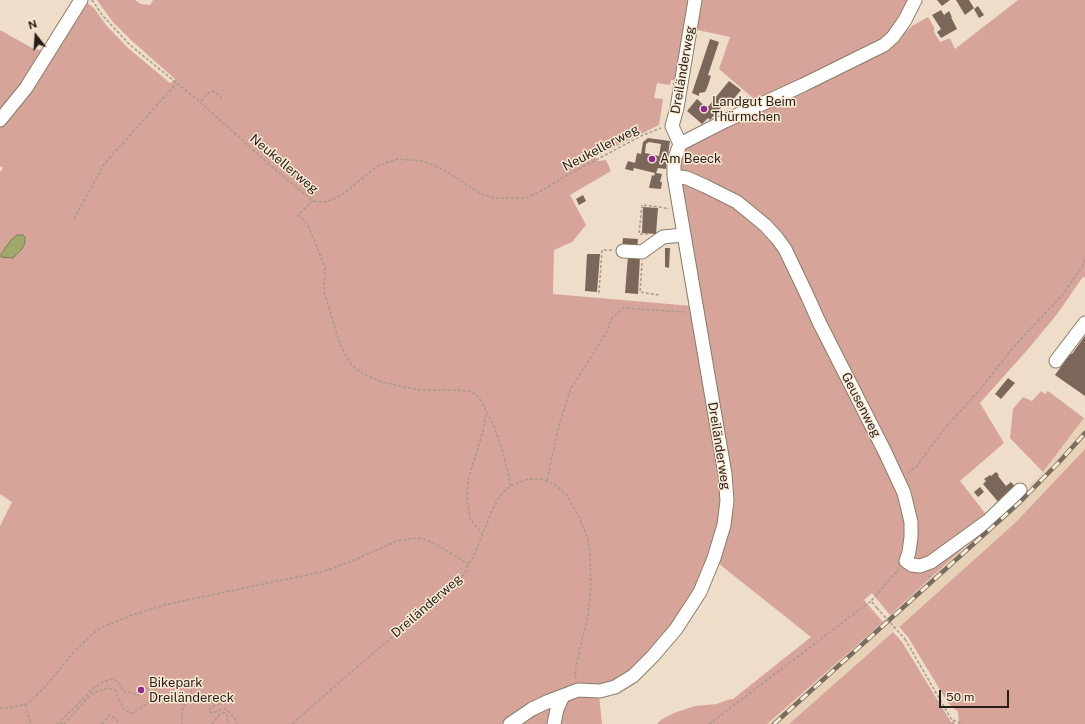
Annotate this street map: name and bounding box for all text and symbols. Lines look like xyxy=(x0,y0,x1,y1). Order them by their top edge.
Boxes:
north arrow xyxy=(16,16,56,56)
text: N xyxy=(27,18,38,32)
street label: Dreiländerweg xyxy=(668,25,698,115)
place label: Landgut Beim Thürmchen xyxy=(712,94,796,125)
marker: Landgut Beim Thürmchen xyxy=(699,104,709,114)
street label: Neukellerweg xyxy=(560,121,642,175)
street label: Neukellerweg xyxy=(247,131,321,197)
place label: Am Beeck xyxy=(660,151,721,167)
marker: Am Beeck xyxy=(647,154,657,164)
street label: Geusenweg xyxy=(838,370,884,440)
street label: Dreiländerweg xyxy=(704,401,734,491)
street label: Dreiländerweg xyxy=(388,571,466,641)
place label: Bikepark Dreiländereck xyxy=(149,675,234,706)
scale bar xyxy=(941,682,1011,708)
marker: Bikepark Dreiländereck xyxy=(136,685,146,695)
text: 50 m xyxy=(946,690,974,704)

